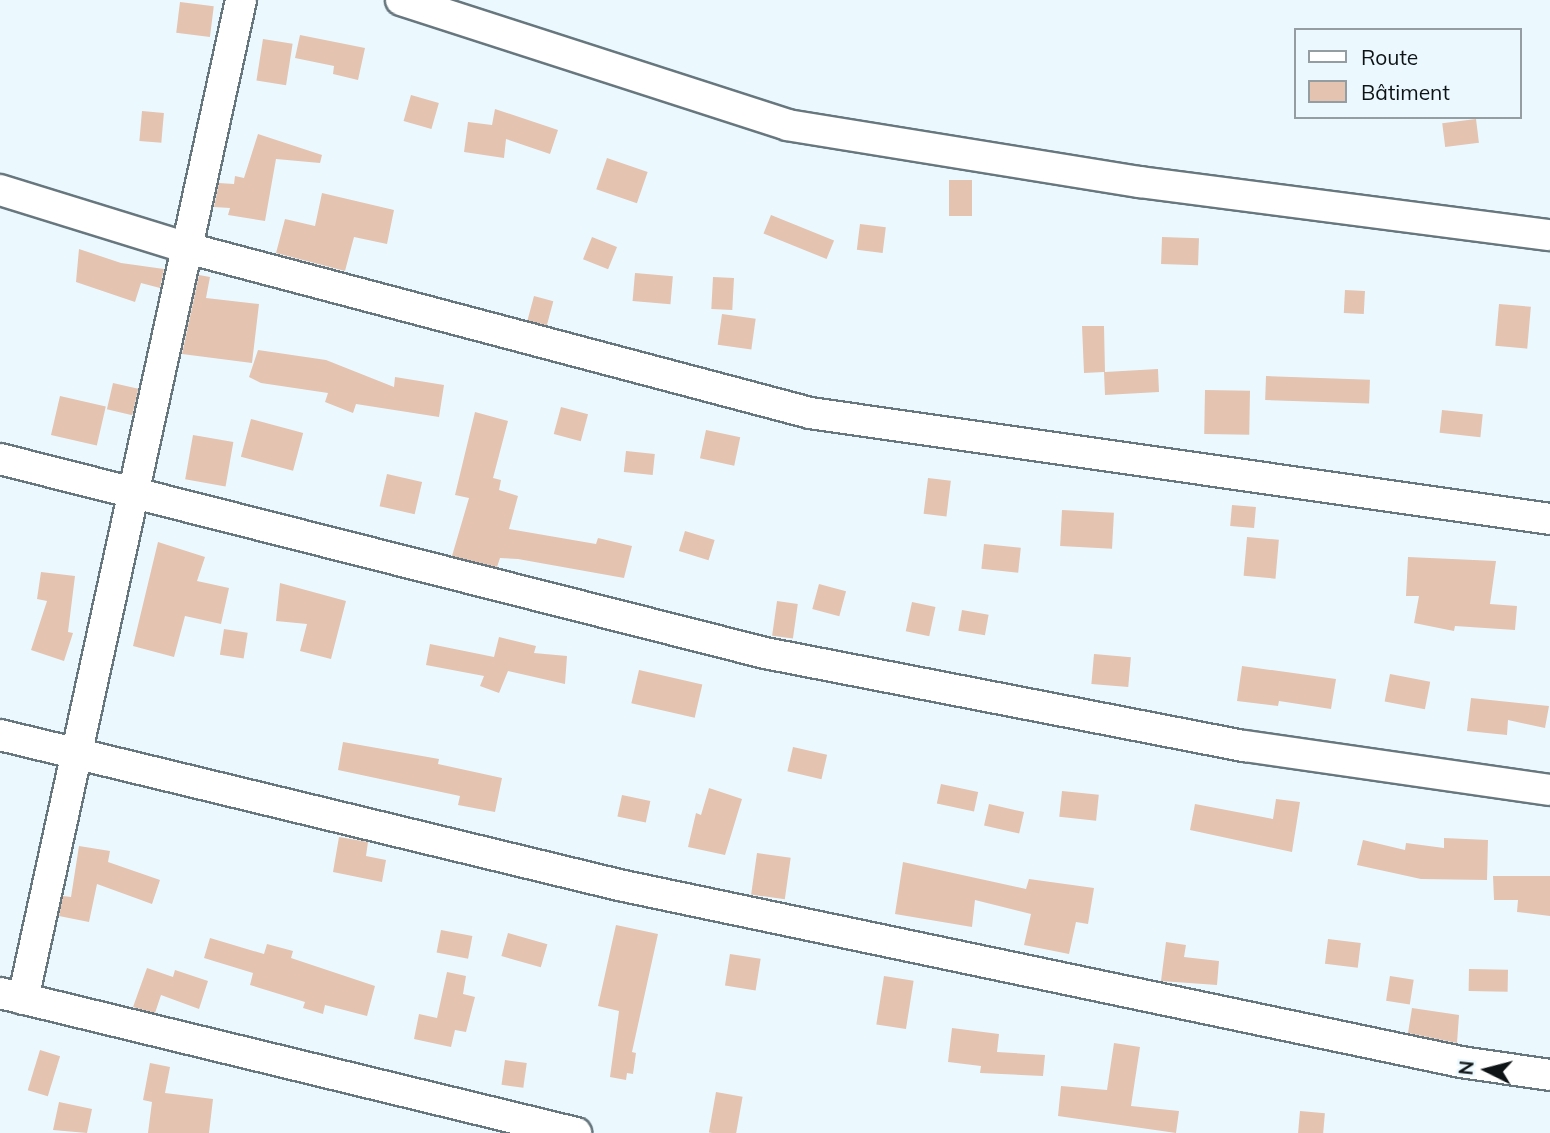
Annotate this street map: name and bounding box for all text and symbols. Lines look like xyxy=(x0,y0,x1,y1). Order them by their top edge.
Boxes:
legend xyxy=(1294,28,1522,119)
text: Route xyxy=(1361,44,1418,70)
text: Bâtiment xyxy=(1361,79,1450,105)
north arrow xyxy=(1452,1035,1522,1105)
text: N xyxy=(1453,1059,1479,1076)

